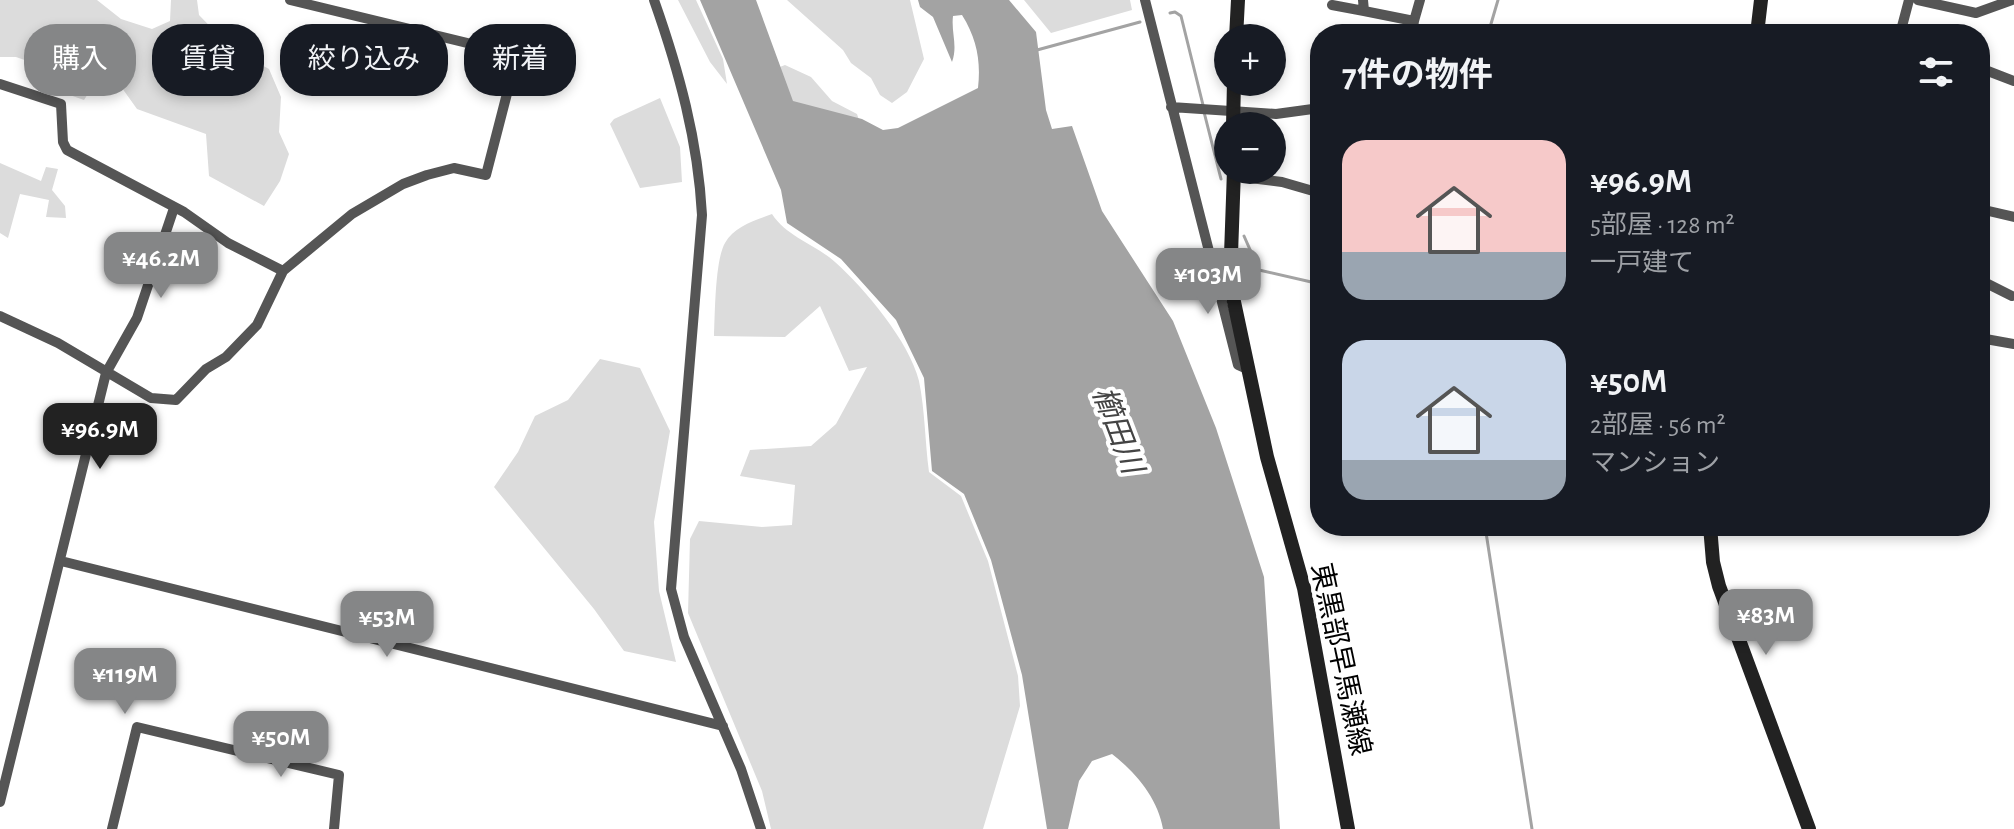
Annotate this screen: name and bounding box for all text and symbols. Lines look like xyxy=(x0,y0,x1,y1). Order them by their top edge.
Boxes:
chip: 購入 xyxy=(24,24,136,96)
chip: 賃貸 xyxy=(152,24,264,96)
chip: 絞り込み xyxy=(280,24,448,96)
chip: 新着 xyxy=(464,24,576,96)
map controls xyxy=(1214,24,1286,184)
button: + xyxy=(1214,24,1286,96)
icon: filters xyxy=(1914,50,1958,94)
text: 7件の物件 xyxy=(1342,59,1493,93)
button: − xyxy=(1214,112,1286,184)
text: ¥96.9M xyxy=(1590,165,1692,199)
icon: home xyxy=(1406,172,1502,268)
text: 5部屋 · 128 m² xyxy=(1590,212,1735,238)
pin: ¥46.2M xyxy=(96,232,226,300)
text: ¥46.2M xyxy=(122,245,200,271)
pin: ¥103M xyxy=(1152,248,1264,316)
text: 一戸建て xyxy=(1590,250,1694,276)
text: ¥103M xyxy=(1174,261,1242,287)
text: ¥50M xyxy=(1590,365,1667,399)
icon: home xyxy=(1406,372,1502,468)
water label: 櫛田川 xyxy=(1087,382,1150,481)
pin: ¥96.9M xyxy=(35,403,165,471)
text: 2部屋 · 56 m² xyxy=(1590,412,1726,438)
text: ¥96.9M xyxy=(61,416,139,442)
text: マンション xyxy=(1590,450,1720,476)
street label: 東黒部早馬瀬線 xyxy=(1306,560,1376,758)
pin: ¥83M xyxy=(1719,589,1813,657)
pin: ¥53M xyxy=(340,591,434,659)
text: ¥83M xyxy=(1737,602,1795,628)
text: ¥53M xyxy=(359,604,415,630)
pin: ¥119M xyxy=(69,648,181,716)
text: ¥119M xyxy=(92,661,158,687)
pin: ¥50M xyxy=(234,711,328,779)
text: ¥50M xyxy=(251,724,311,750)

